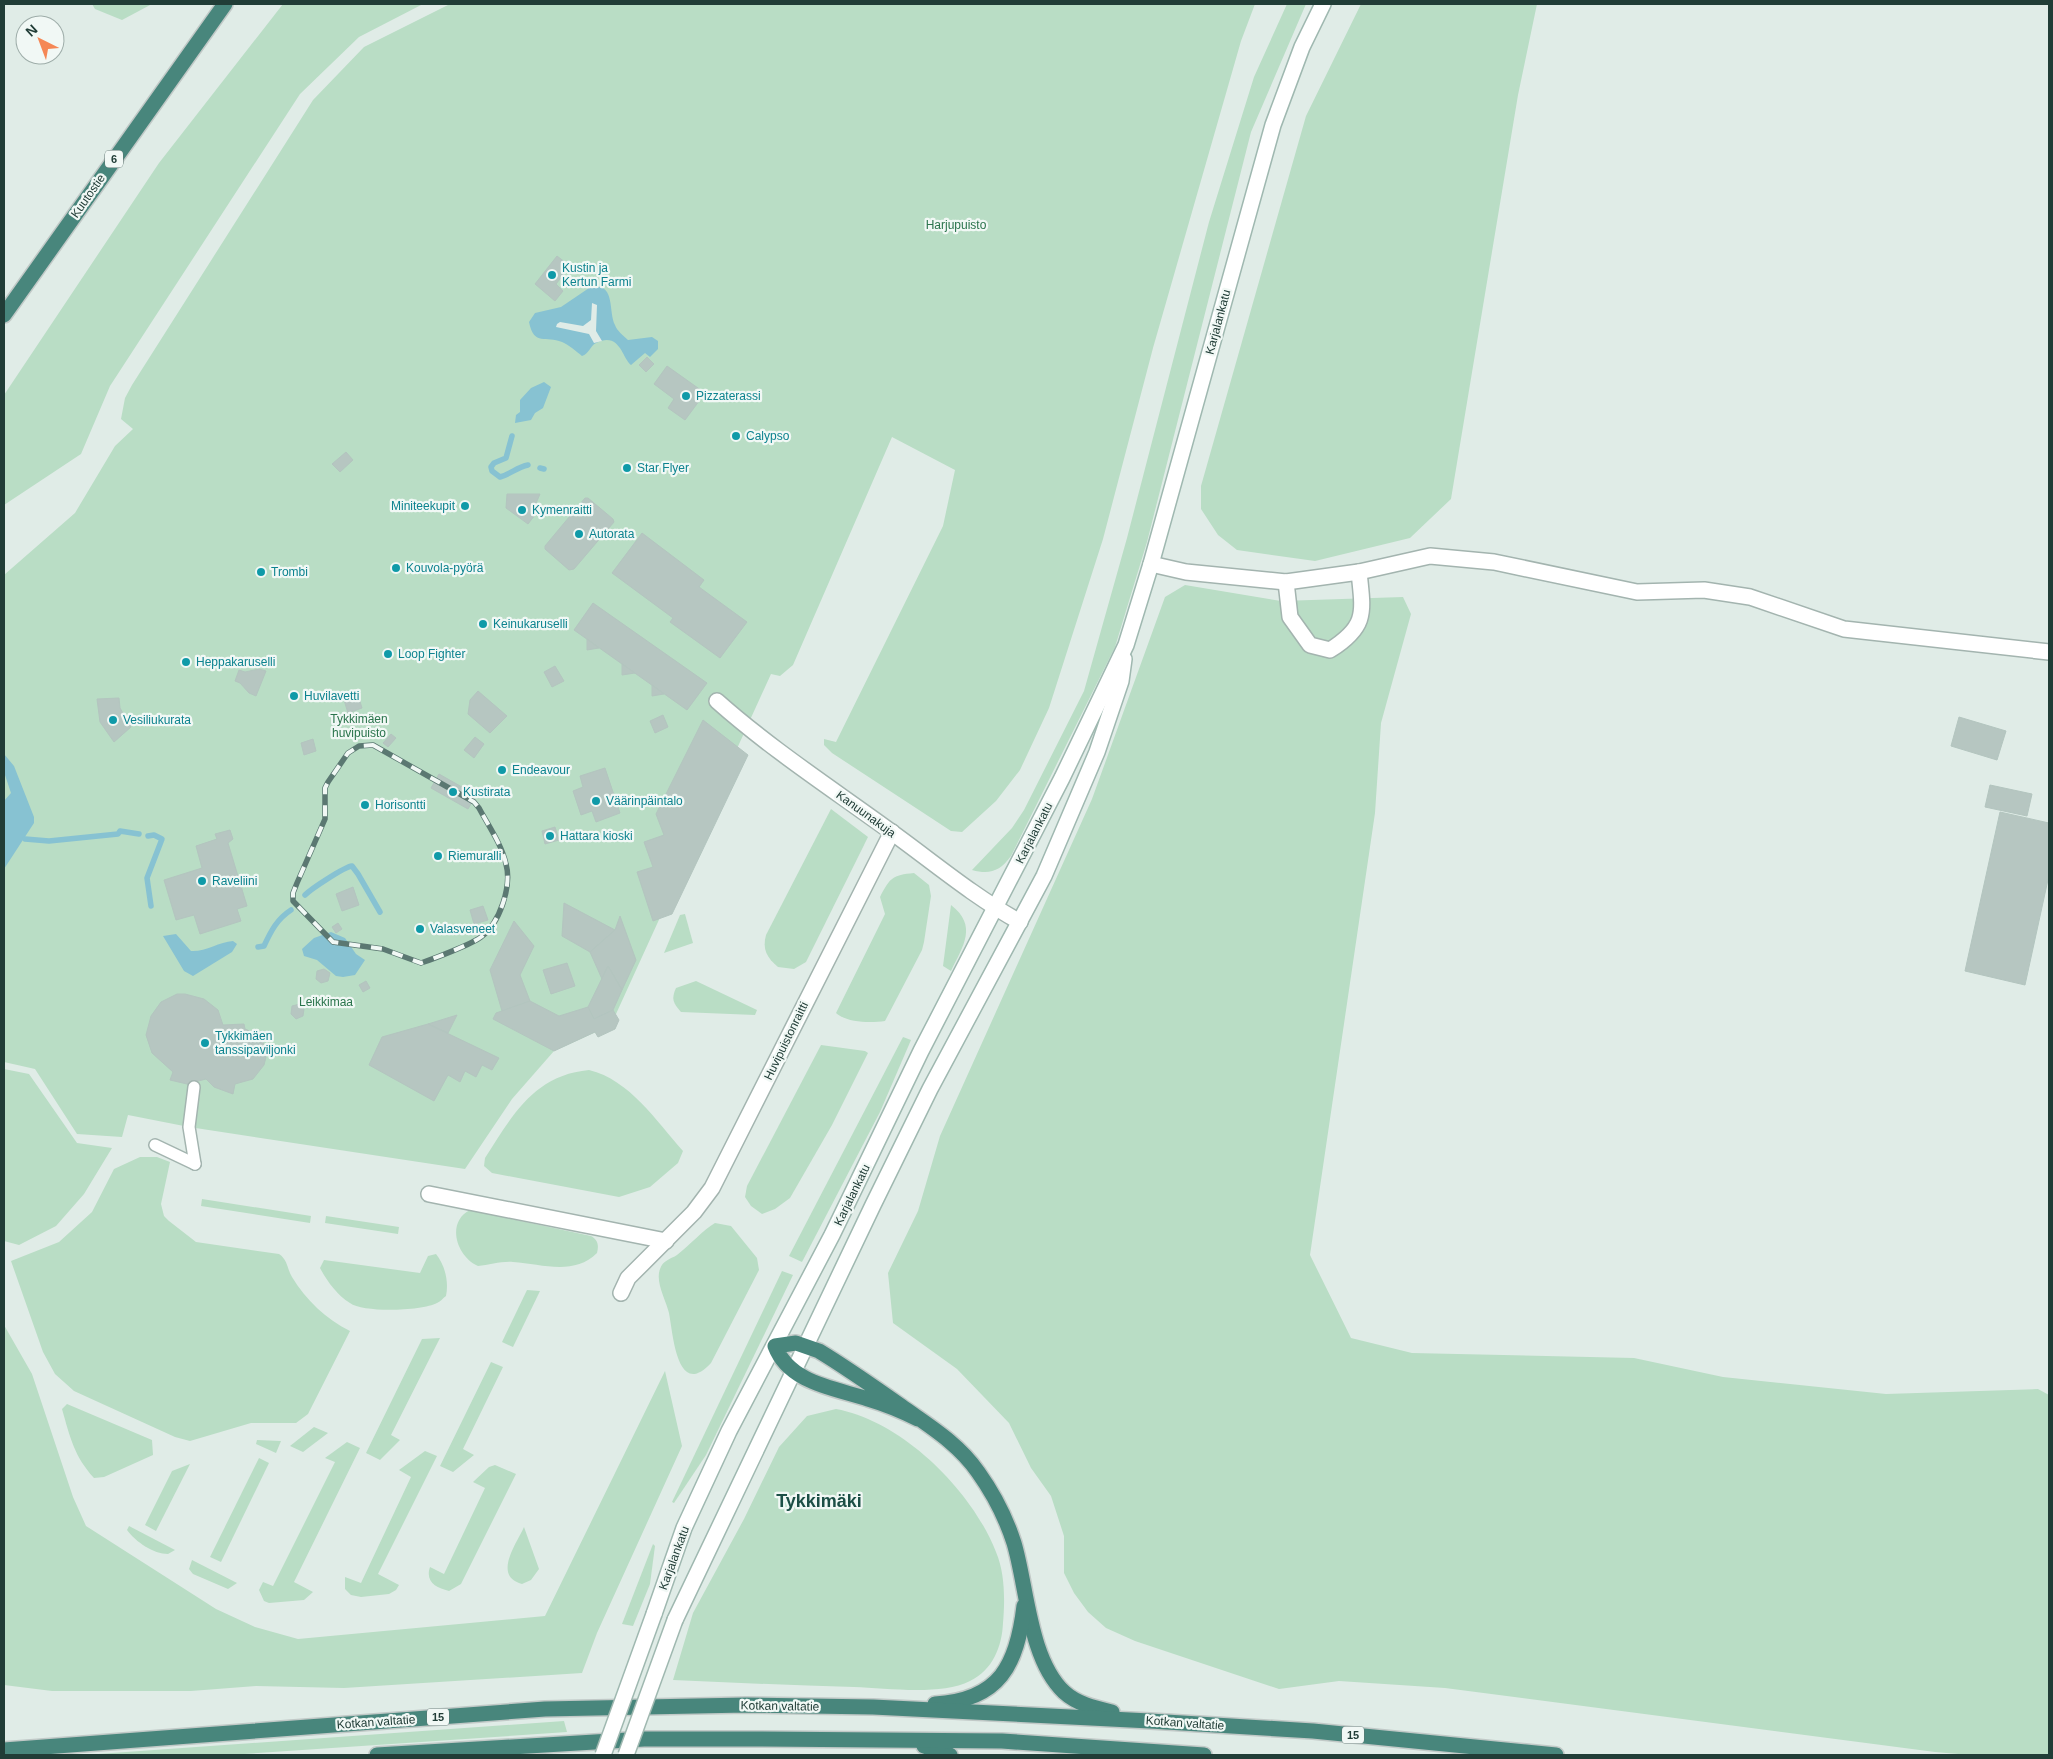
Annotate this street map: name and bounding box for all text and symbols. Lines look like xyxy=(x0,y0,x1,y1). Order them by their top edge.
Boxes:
north arrow xyxy=(15,15,65,65)
text: N xyxy=(22,21,40,40)
road number: 6 xyxy=(105,150,123,168)
street label: Kuutostie xyxy=(68,171,108,221)
park label: Harjupuisto xyxy=(926,218,987,232)
place label: Kustin ja Kertun Farmi xyxy=(562,261,631,289)
marker: Kustin ja Kertun Farmi xyxy=(546,269,558,281)
street label: Karjalankatu xyxy=(1203,288,1233,356)
place label: Pizzaterassi xyxy=(696,389,761,403)
marker: Pizzaterassi xyxy=(680,390,692,402)
place label: Calypso xyxy=(746,429,790,443)
marker: Calypso xyxy=(730,430,742,442)
place label: Star Flyer xyxy=(637,461,689,475)
marker: Star Flyer xyxy=(621,462,633,474)
place label: Miniteekupit xyxy=(391,499,456,513)
marker: Miniteekupit xyxy=(459,500,471,512)
place label: Kymenraitti xyxy=(532,503,592,517)
marker: Kymenraitti xyxy=(516,504,528,516)
place label: Autorata xyxy=(589,527,635,541)
marker: Autorata xyxy=(573,528,585,540)
place label: Kouvola-pyörä xyxy=(406,561,484,575)
marker: Kouvola-pyörä xyxy=(390,562,402,574)
place label: Trombi xyxy=(271,565,308,579)
marker: Trombi xyxy=(255,566,267,578)
place label: Keinukaruselli xyxy=(493,617,568,631)
marker: Keinukaruselli xyxy=(477,618,489,630)
place label: Loop Fighter xyxy=(398,647,465,661)
marker: Loop Fighter xyxy=(382,648,394,660)
place label: Heppakaruselli xyxy=(196,655,275,669)
marker: Heppakaruselli xyxy=(180,656,192,668)
place label: Huvilavetti xyxy=(304,689,359,703)
marker: Huvilavetti xyxy=(288,690,300,702)
park label: Tykkimäen huvipuisto xyxy=(330,712,388,740)
place label: Vesiliukurata xyxy=(123,713,191,727)
marker: Vesiliukurata xyxy=(107,714,119,726)
place label: Endeavour xyxy=(512,763,570,777)
marker: Endeavour xyxy=(496,764,508,776)
place label: Kustirata xyxy=(463,785,511,799)
marker: Kustirata xyxy=(447,786,459,798)
street label: Kanuunakuja xyxy=(834,788,899,840)
place label: Väärinpäintalo xyxy=(606,794,683,808)
marker: Väärinpäintalo xyxy=(590,795,602,807)
place label: Horisontti xyxy=(375,798,426,812)
marker: Horisontti xyxy=(359,799,371,811)
street label: Karjalankatu xyxy=(1013,800,1055,866)
place label: Hattara kioski xyxy=(560,829,633,843)
marker: Hattara kioski xyxy=(544,830,556,842)
place label: Riemuralli xyxy=(448,849,501,863)
marker: Riemuralli xyxy=(432,850,444,862)
place label: Raveliini xyxy=(212,874,257,888)
marker: Raveliini xyxy=(196,875,208,887)
place label: Valasveneet xyxy=(430,922,496,936)
marker: Valasveneet xyxy=(414,923,426,935)
park label: Leikkimaa xyxy=(299,995,353,1009)
street label: Huvipuistonraitti xyxy=(761,1000,811,1082)
place label: Tykkimäen tanssipaviljonki xyxy=(215,1029,296,1057)
marker: Tykkimäen tanssipaviljonki xyxy=(199,1037,211,1049)
street label: Karjalankatu xyxy=(831,1162,873,1228)
district label: Tykkimäki xyxy=(776,1491,862,1511)
street label: Karjalankatu xyxy=(656,1524,692,1592)
street label: Kotkan valtatie xyxy=(741,1698,820,1714)
road number: 15 xyxy=(427,1708,449,1725)
street label: Kotkan valtatie xyxy=(336,1712,416,1732)
street label: Kotkan valtatie xyxy=(1145,1713,1225,1733)
road number: 15 xyxy=(1342,1726,1364,1744)

